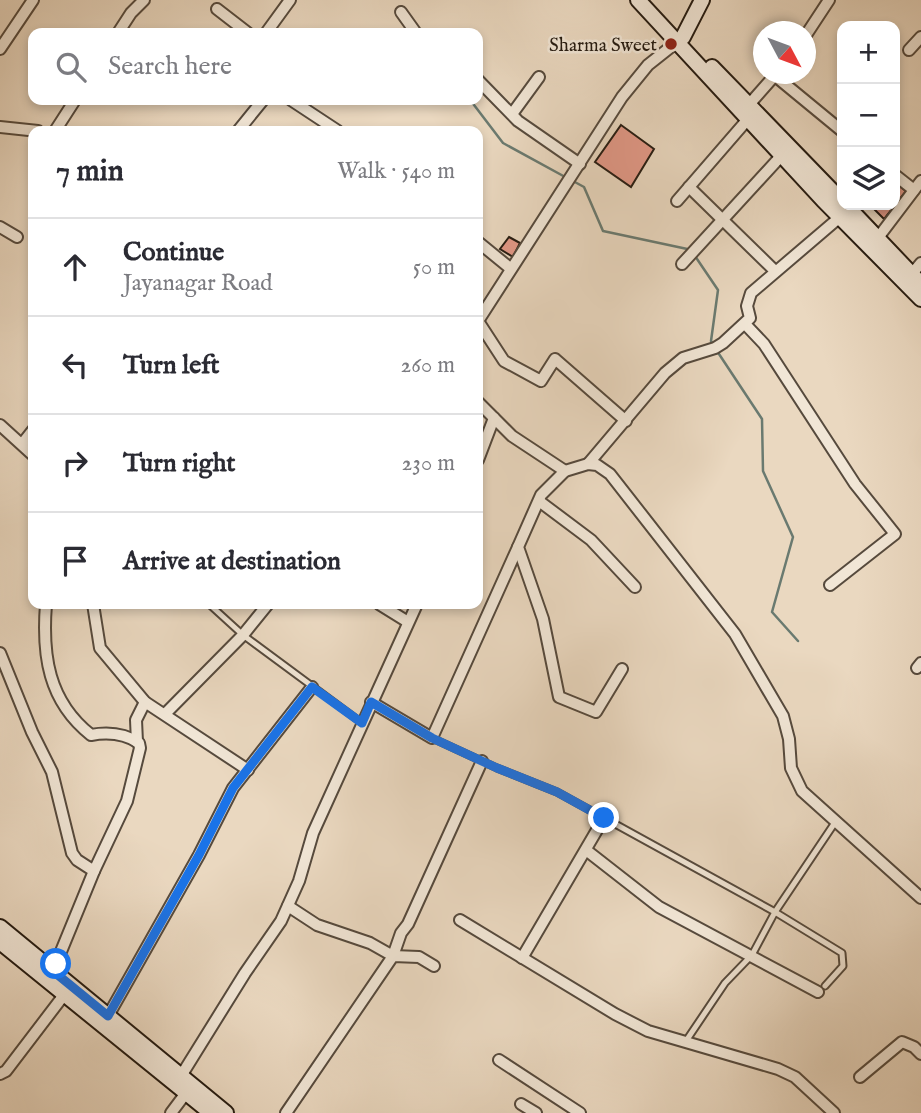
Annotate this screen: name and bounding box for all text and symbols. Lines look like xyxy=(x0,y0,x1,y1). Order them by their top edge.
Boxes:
north arrow xyxy=(753,21,816,84)
map controls xyxy=(837,21,900,210)
button: + xyxy=(837,21,900,84)
search box xyxy=(28,28,483,105)
place label: Sharma Sweet xyxy=(549,34,657,58)
marker: Sharma Sweet xyxy=(663,36,679,52)
icon: search xyxy=(52,48,90,86)
text: Search here xyxy=(108,50,232,83)
button: − xyxy=(837,84,900,147)
button: layers xyxy=(837,147,900,210)
text: 7 min xyxy=(56,153,124,191)
text: Walk · 540 m xyxy=(337,157,455,186)
text: Continue xyxy=(123,236,224,269)
icon: ahead xyxy=(56,248,94,286)
text: 50 m xyxy=(413,253,455,282)
text: Jayanagar Road xyxy=(123,269,273,298)
icon: left xyxy=(56,346,94,384)
text: Turn left xyxy=(123,349,220,382)
text: 260 m xyxy=(400,351,455,380)
icon: right xyxy=(56,444,94,482)
text: Turn right xyxy=(123,447,236,480)
text: 230 m xyxy=(402,449,455,478)
icon: arrive xyxy=(56,542,94,580)
text: Arrive at destination xyxy=(123,545,341,578)
route end xyxy=(588,802,619,833)
route start xyxy=(40,948,71,979)

